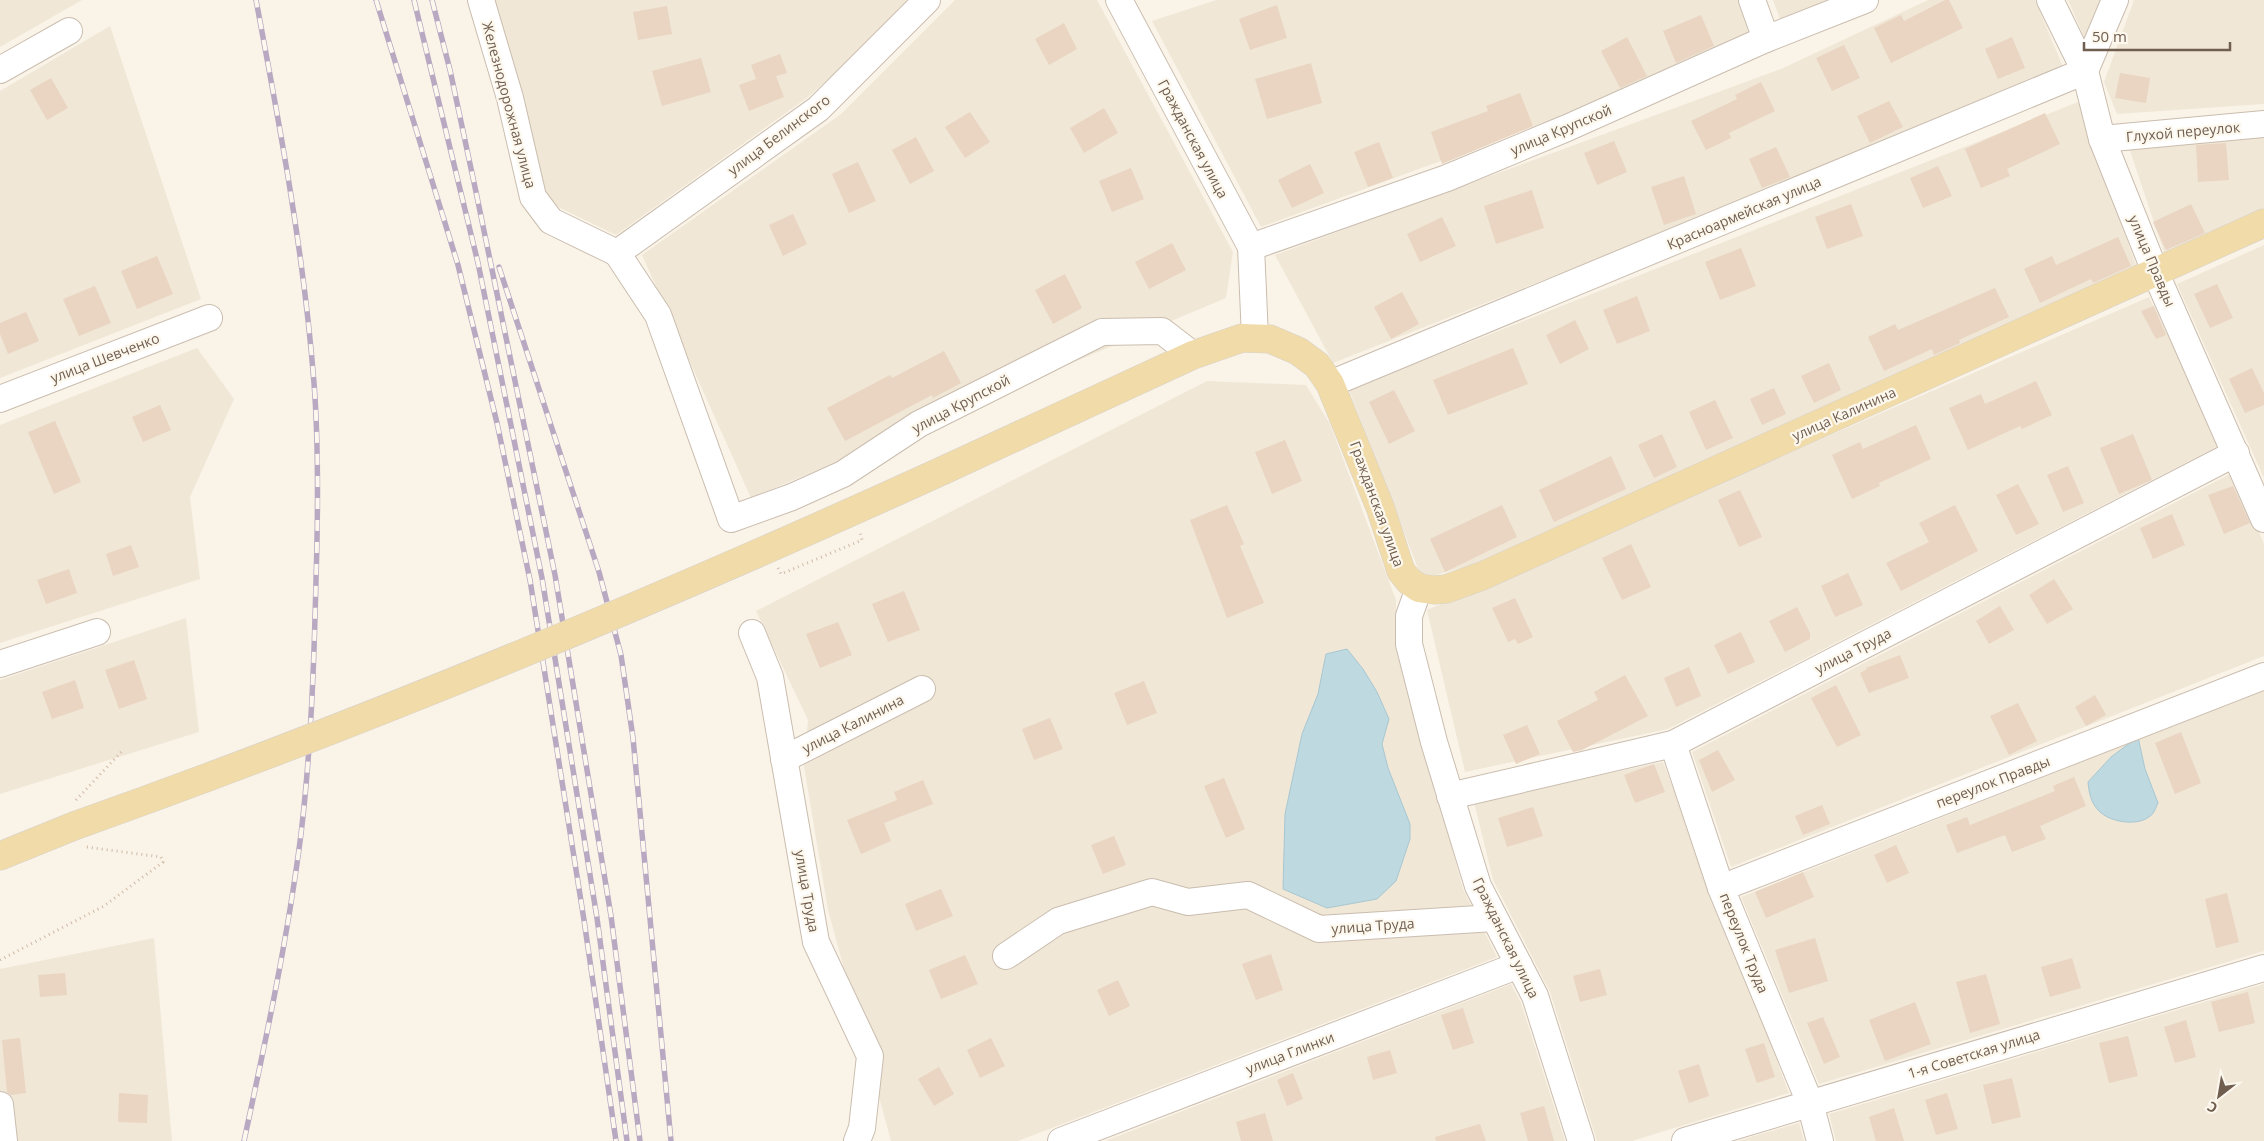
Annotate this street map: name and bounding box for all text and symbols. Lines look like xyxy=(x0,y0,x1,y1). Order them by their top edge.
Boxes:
street label: Железнодорожная улица xyxy=(478,19,541,190)
scale bar xyxy=(2084,20,2230,52)
text: 50 m xyxy=(2092,26,2127,46)
street label: Гражданская улица xyxy=(1154,76,1233,202)
street label: улица Белинского xyxy=(724,90,834,179)
street label: улица Крупской xyxy=(1507,100,1614,159)
street label: Глухой переулок xyxy=(2125,117,2241,146)
street label: Красноармейская улица xyxy=(1664,171,1824,254)
street label: улица Правды xyxy=(2125,212,2180,309)
street label: улица Шевченко xyxy=(48,328,162,387)
street label: улица Крупской xyxy=(909,370,1013,437)
street label: улица Калинина xyxy=(1789,382,1899,445)
street label: Гражданская улица xyxy=(1346,438,1409,569)
street label: улица Труда xyxy=(1811,623,1894,678)
street label: улица Калинина xyxy=(799,690,907,757)
street label: переулок Правды xyxy=(1933,751,2053,812)
street label: улица Труда xyxy=(791,848,824,934)
street label: Гражданская улица xyxy=(1469,874,1544,1001)
street label: переулок Труда xyxy=(1716,890,1773,996)
street label: улица Труда xyxy=(1331,913,1415,938)
street label: 1-я Советская улица xyxy=(1905,1024,2042,1083)
street label: улица Глинки xyxy=(1243,1027,1337,1078)
north arrow xyxy=(2194,1071,2244,1121)
text: С xyxy=(2203,1097,2221,1118)

